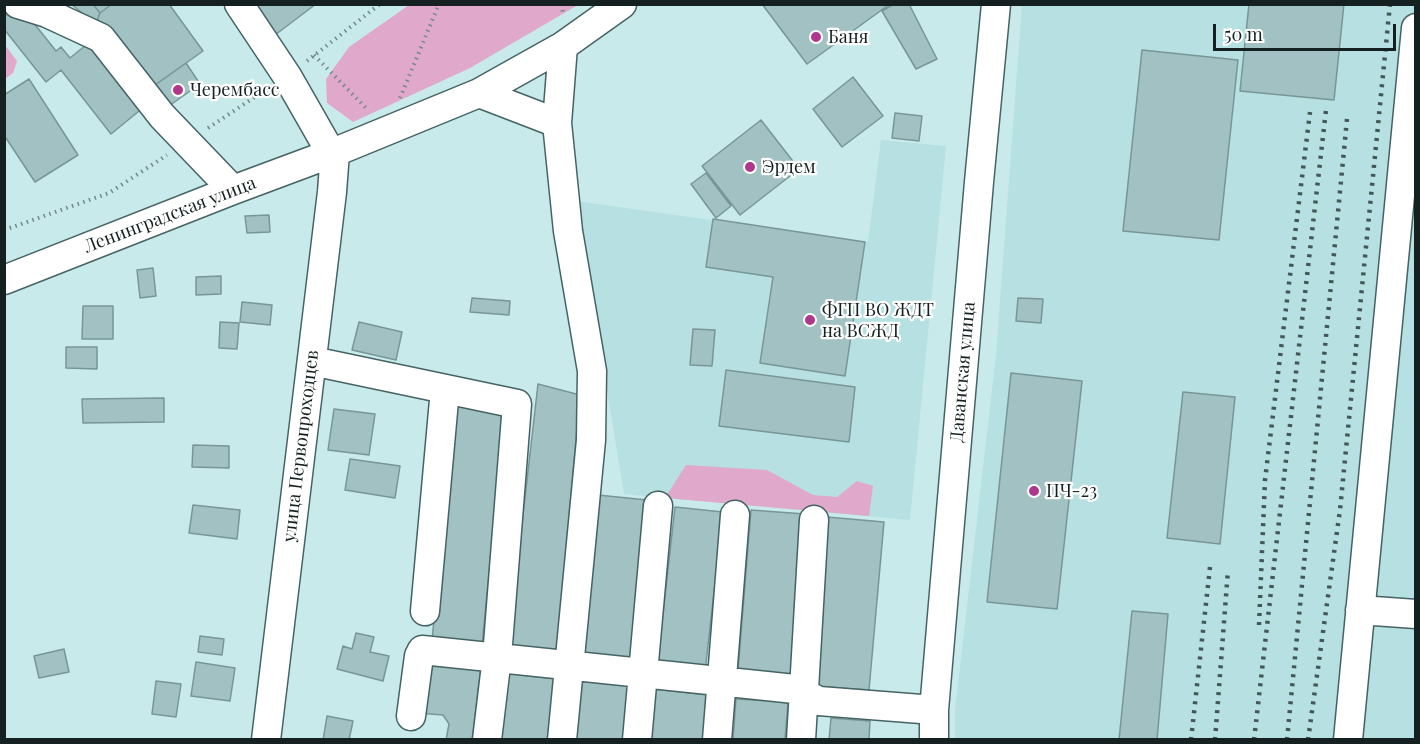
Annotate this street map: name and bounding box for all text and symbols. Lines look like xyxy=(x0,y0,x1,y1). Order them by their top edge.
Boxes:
scale bar xyxy=(1216,12,1399,50)
text: 50 m xyxy=(1224,22,1263,46)
place label: Баня xyxy=(828,26,868,48)
marker: Баня xyxy=(809,30,823,44)
place label: Черембасс xyxy=(190,79,280,101)
marker: Черембасс xyxy=(171,83,185,97)
place label: Эрдем xyxy=(762,156,816,178)
marker: Эрдем xyxy=(743,160,757,174)
street label: Ленинградская улица xyxy=(81,172,259,258)
place label: ФГП ВО ЖДТ на ВСЖД xyxy=(822,299,934,342)
street label: Даванская улица xyxy=(946,301,980,443)
marker: ФГП ВО ЖДТ на ВСЖД xyxy=(803,313,817,327)
street label: улица Первопроходцев xyxy=(278,349,324,543)
place label: ПЧ-23 xyxy=(1046,480,1097,502)
marker: ПЧ-23 xyxy=(1027,484,1041,498)

